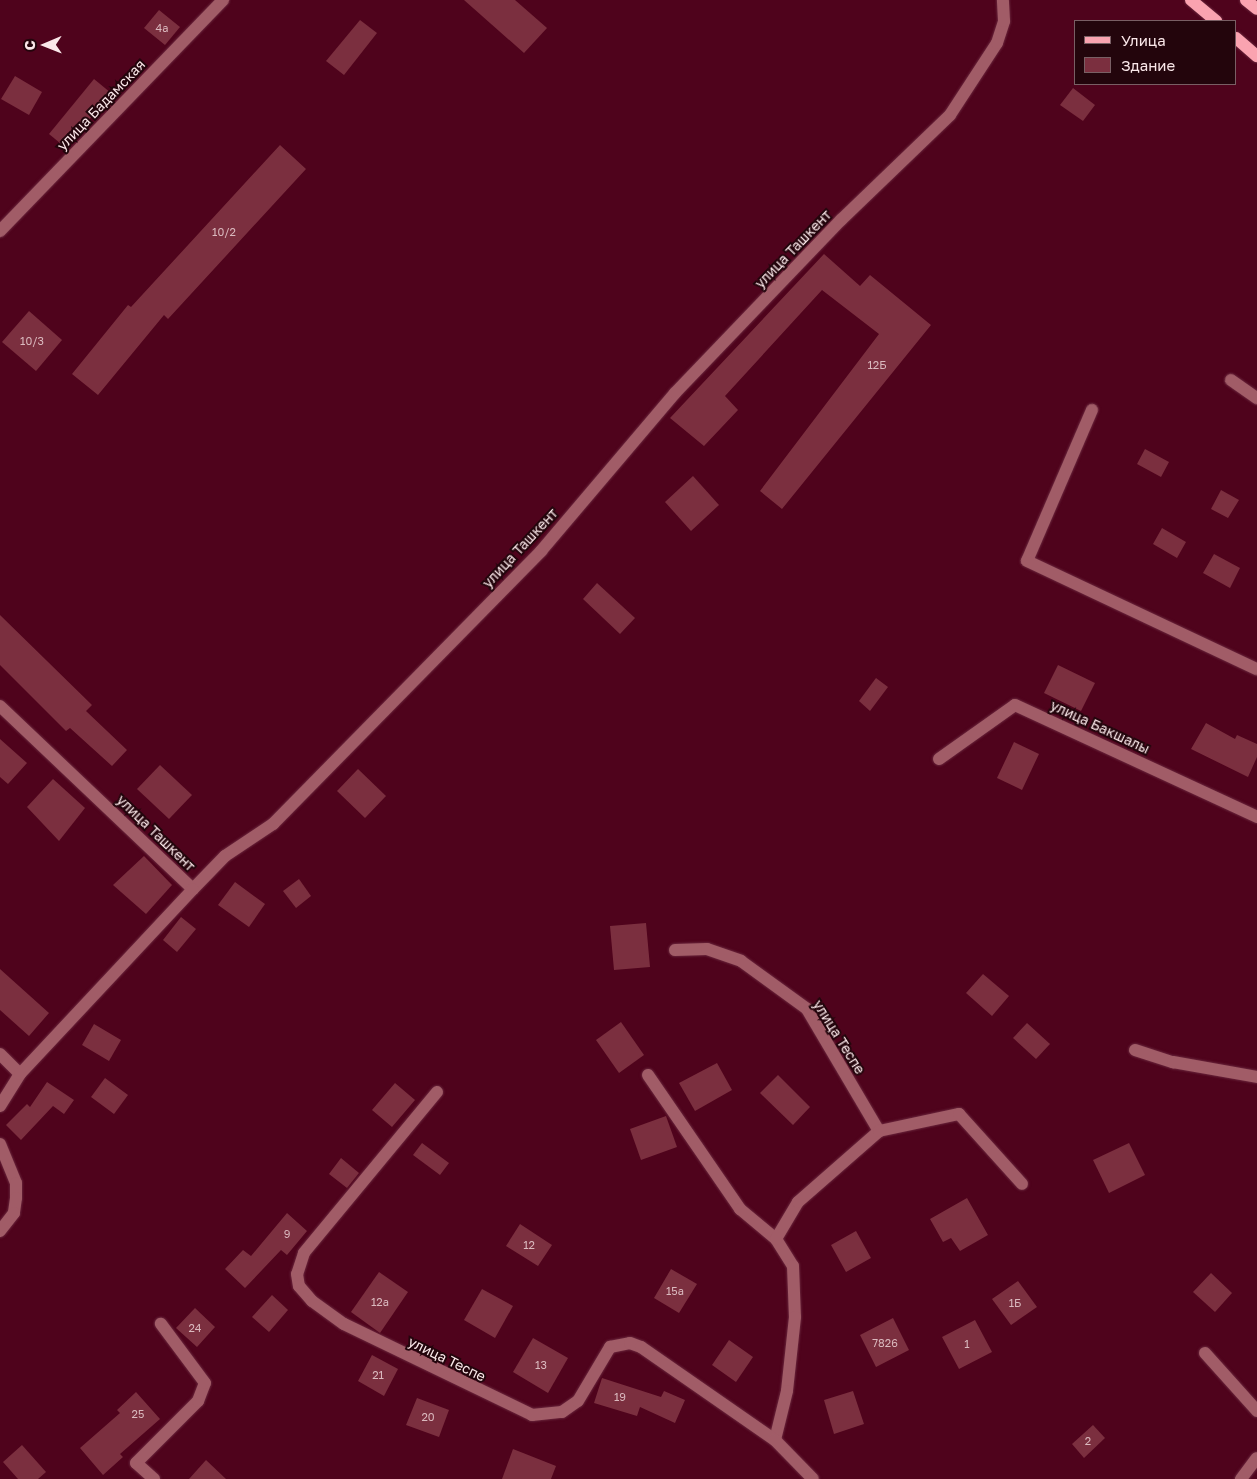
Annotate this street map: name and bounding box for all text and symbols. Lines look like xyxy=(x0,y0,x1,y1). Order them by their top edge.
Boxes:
north arrow xyxy=(20,20,70,70)
legend xyxy=(1074,20,1237,85)
house number: 4а xyxy=(156,21,168,35)
text: Улица xyxy=(1121,31,1166,49)
text: С xyxy=(21,40,38,50)
street label: улица Бадамская xyxy=(53,56,149,154)
text: Здание xyxy=(1121,56,1175,74)
street label: улица Ташкент xyxy=(751,206,835,292)
house number: 10/2 xyxy=(212,225,236,239)
house number: 10/3 xyxy=(20,334,44,348)
house number: 12Б xyxy=(867,358,887,372)
street label: улица Ташкент xyxy=(479,505,561,591)
street label: улица Бакшалы xyxy=(1048,697,1152,757)
street label: улица Ташкент xyxy=(113,791,199,875)
street label: улица Теспе xyxy=(810,997,868,1077)
house number: 9 xyxy=(284,1227,290,1241)
house number: 12 xyxy=(523,1238,535,1252)
house number: 15а xyxy=(666,1284,684,1298)
house number: 12а xyxy=(371,1295,389,1309)
house number: 1Б xyxy=(1009,1296,1021,1310)
house number: 24 xyxy=(188,1321,202,1335)
street label: улица Теспе xyxy=(405,1333,489,1385)
house number: 7826 xyxy=(872,1336,898,1350)
house number: 1 xyxy=(964,1337,970,1351)
house number: 13 xyxy=(535,1358,547,1372)
house number: 21 xyxy=(372,1368,384,1382)
house number: 19 xyxy=(614,1390,626,1404)
house number: 25 xyxy=(132,1407,144,1421)
house number: 20 xyxy=(421,1410,435,1424)
house number: 2 xyxy=(1085,1434,1091,1448)

